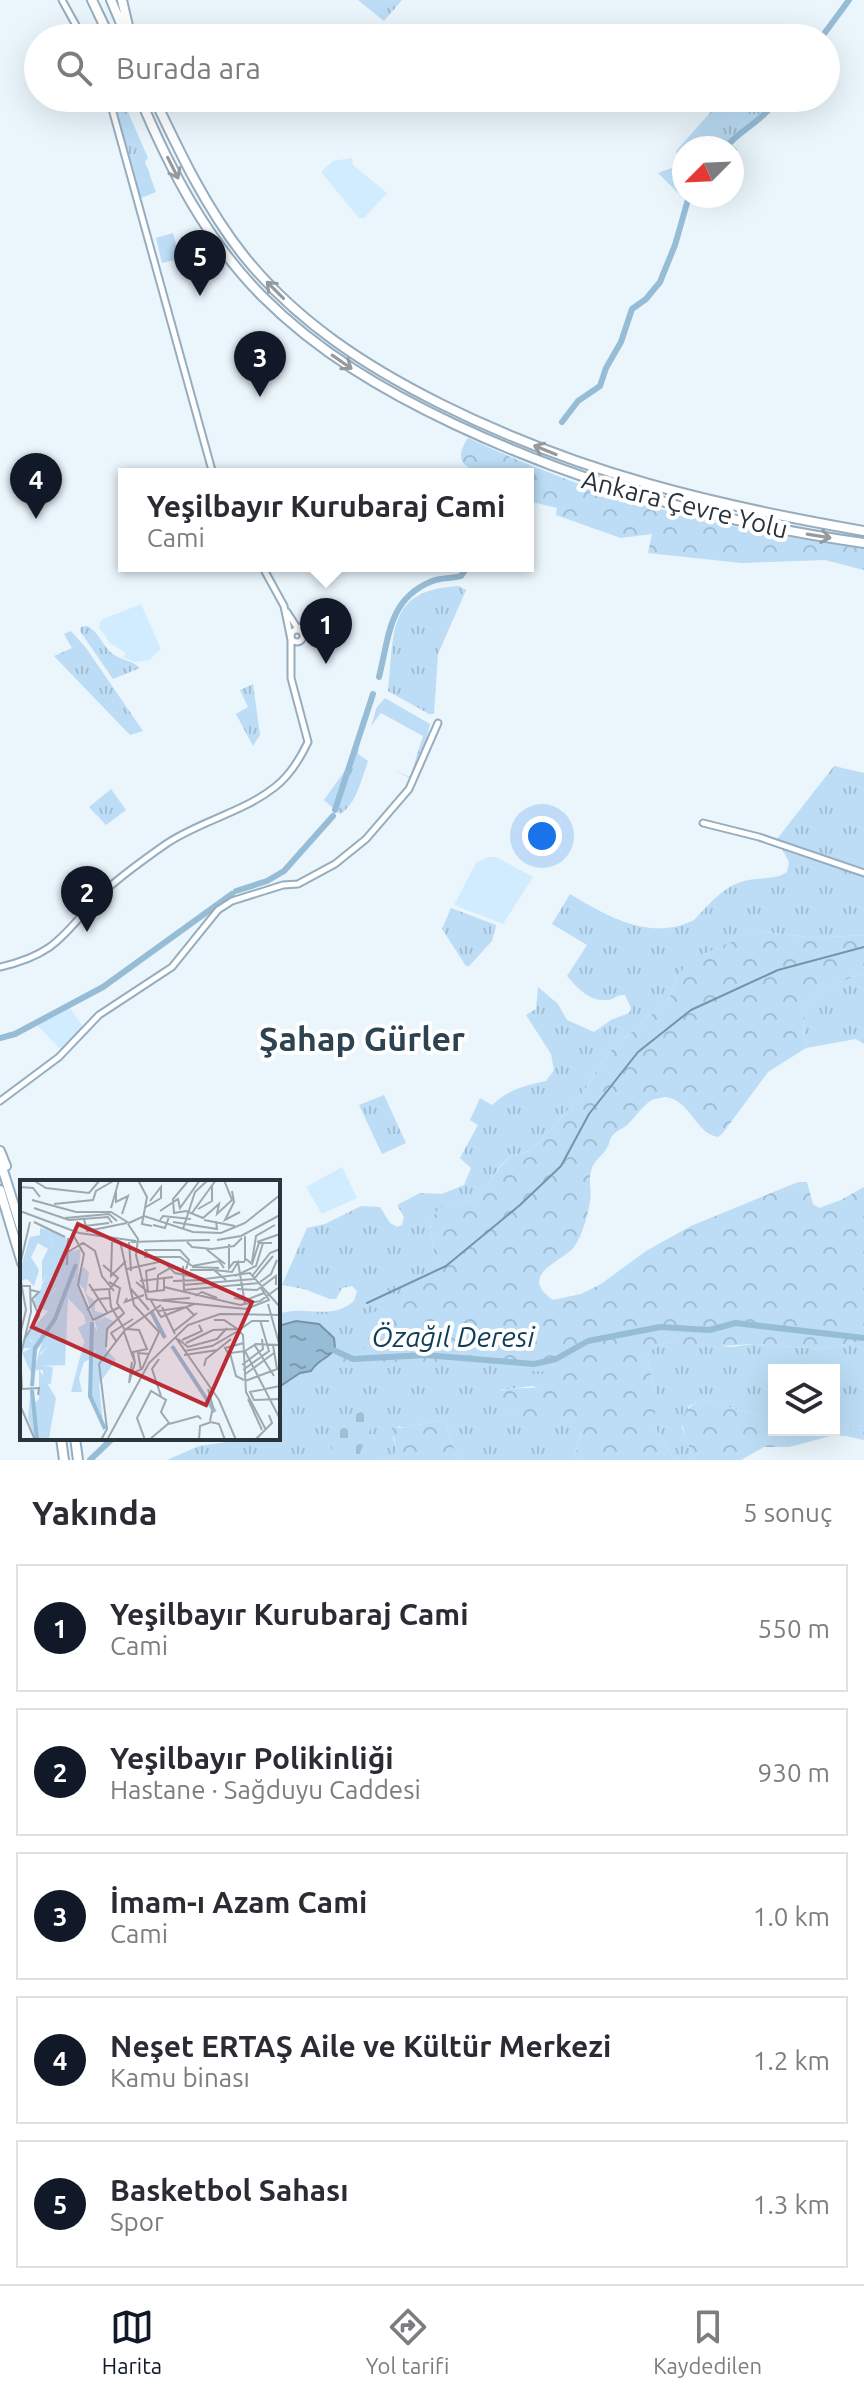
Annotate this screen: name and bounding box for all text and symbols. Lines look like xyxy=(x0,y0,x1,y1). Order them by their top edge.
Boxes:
search box xyxy=(24,24,840,112)
icon: search xyxy=(52,46,96,90)
text: Burada ara xyxy=(116,51,261,85)
north arrow xyxy=(672,136,744,208)
one-way arrow xyxy=(166,156,182,180)
pin: 5 xyxy=(174,230,226,296)
one-way arrow xyxy=(266,280,285,300)
pin: 3 xyxy=(234,331,286,397)
one-way arrow xyxy=(331,354,353,370)
one-way arrow xyxy=(533,442,558,456)
pin: 4 xyxy=(10,453,62,519)
street label: Ankara Çevre Yolu xyxy=(579,464,791,544)
popup xyxy=(118,468,534,572)
text: Yeşilbayır Kurubaraj Cami xyxy=(147,489,505,523)
text: Cami xyxy=(147,523,205,552)
one-way arrow xyxy=(806,530,832,545)
pin: 1 xyxy=(300,598,352,664)
your location xyxy=(522,816,562,856)
pin: 2 xyxy=(61,866,113,932)
district label: Şahap Gürler xyxy=(259,1019,465,1058)
inset map xyxy=(20,1180,280,1440)
water label: Özağıl Deresi xyxy=(372,1321,535,1352)
map controls xyxy=(768,1364,840,1436)
button: layers xyxy=(768,1364,840,1436)
text: Yakında xyxy=(32,1493,157,1531)
text: 5 sonuç xyxy=(743,1498,832,1527)
text: Yeşilbayır Kurubaraj Cami xyxy=(110,1597,469,1631)
text: 1 xyxy=(53,1614,67,1643)
text: 550 m xyxy=(758,1614,830,1643)
text: Cami xyxy=(110,1631,168,1660)
text: Yeşilbayır Polikinliği xyxy=(110,1741,394,1775)
text: 2 xyxy=(53,1758,67,1787)
text: 930 m xyxy=(758,1758,830,1787)
text: Hastane · Sağduyu Caddesi xyxy=(110,1775,421,1804)
text: İmam-ı Azam Cami xyxy=(110,1885,367,1919)
text: 3 xyxy=(53,1902,67,1931)
text: 1.0 km xyxy=(753,1902,830,1931)
text: Cami xyxy=(110,1919,168,1948)
text: Neşet ERTAŞ Aile ve Kültür Merkezi xyxy=(110,2029,611,2063)
text: 4 xyxy=(53,2046,67,2075)
text: 1.2 km xyxy=(753,2046,830,2075)
text: Kamu binası xyxy=(110,2063,250,2092)
text: Basketbol Sahası xyxy=(110,2173,349,2207)
text: 5 xyxy=(53,2190,67,2219)
text: 1.3 km xyxy=(753,2190,830,2219)
text: Spor xyxy=(110,2207,164,2236)
tab: Harita xyxy=(102,2305,162,2378)
tab: Yol tarifi xyxy=(366,2305,449,2378)
tab: Kaydedilen xyxy=(653,2305,762,2378)

